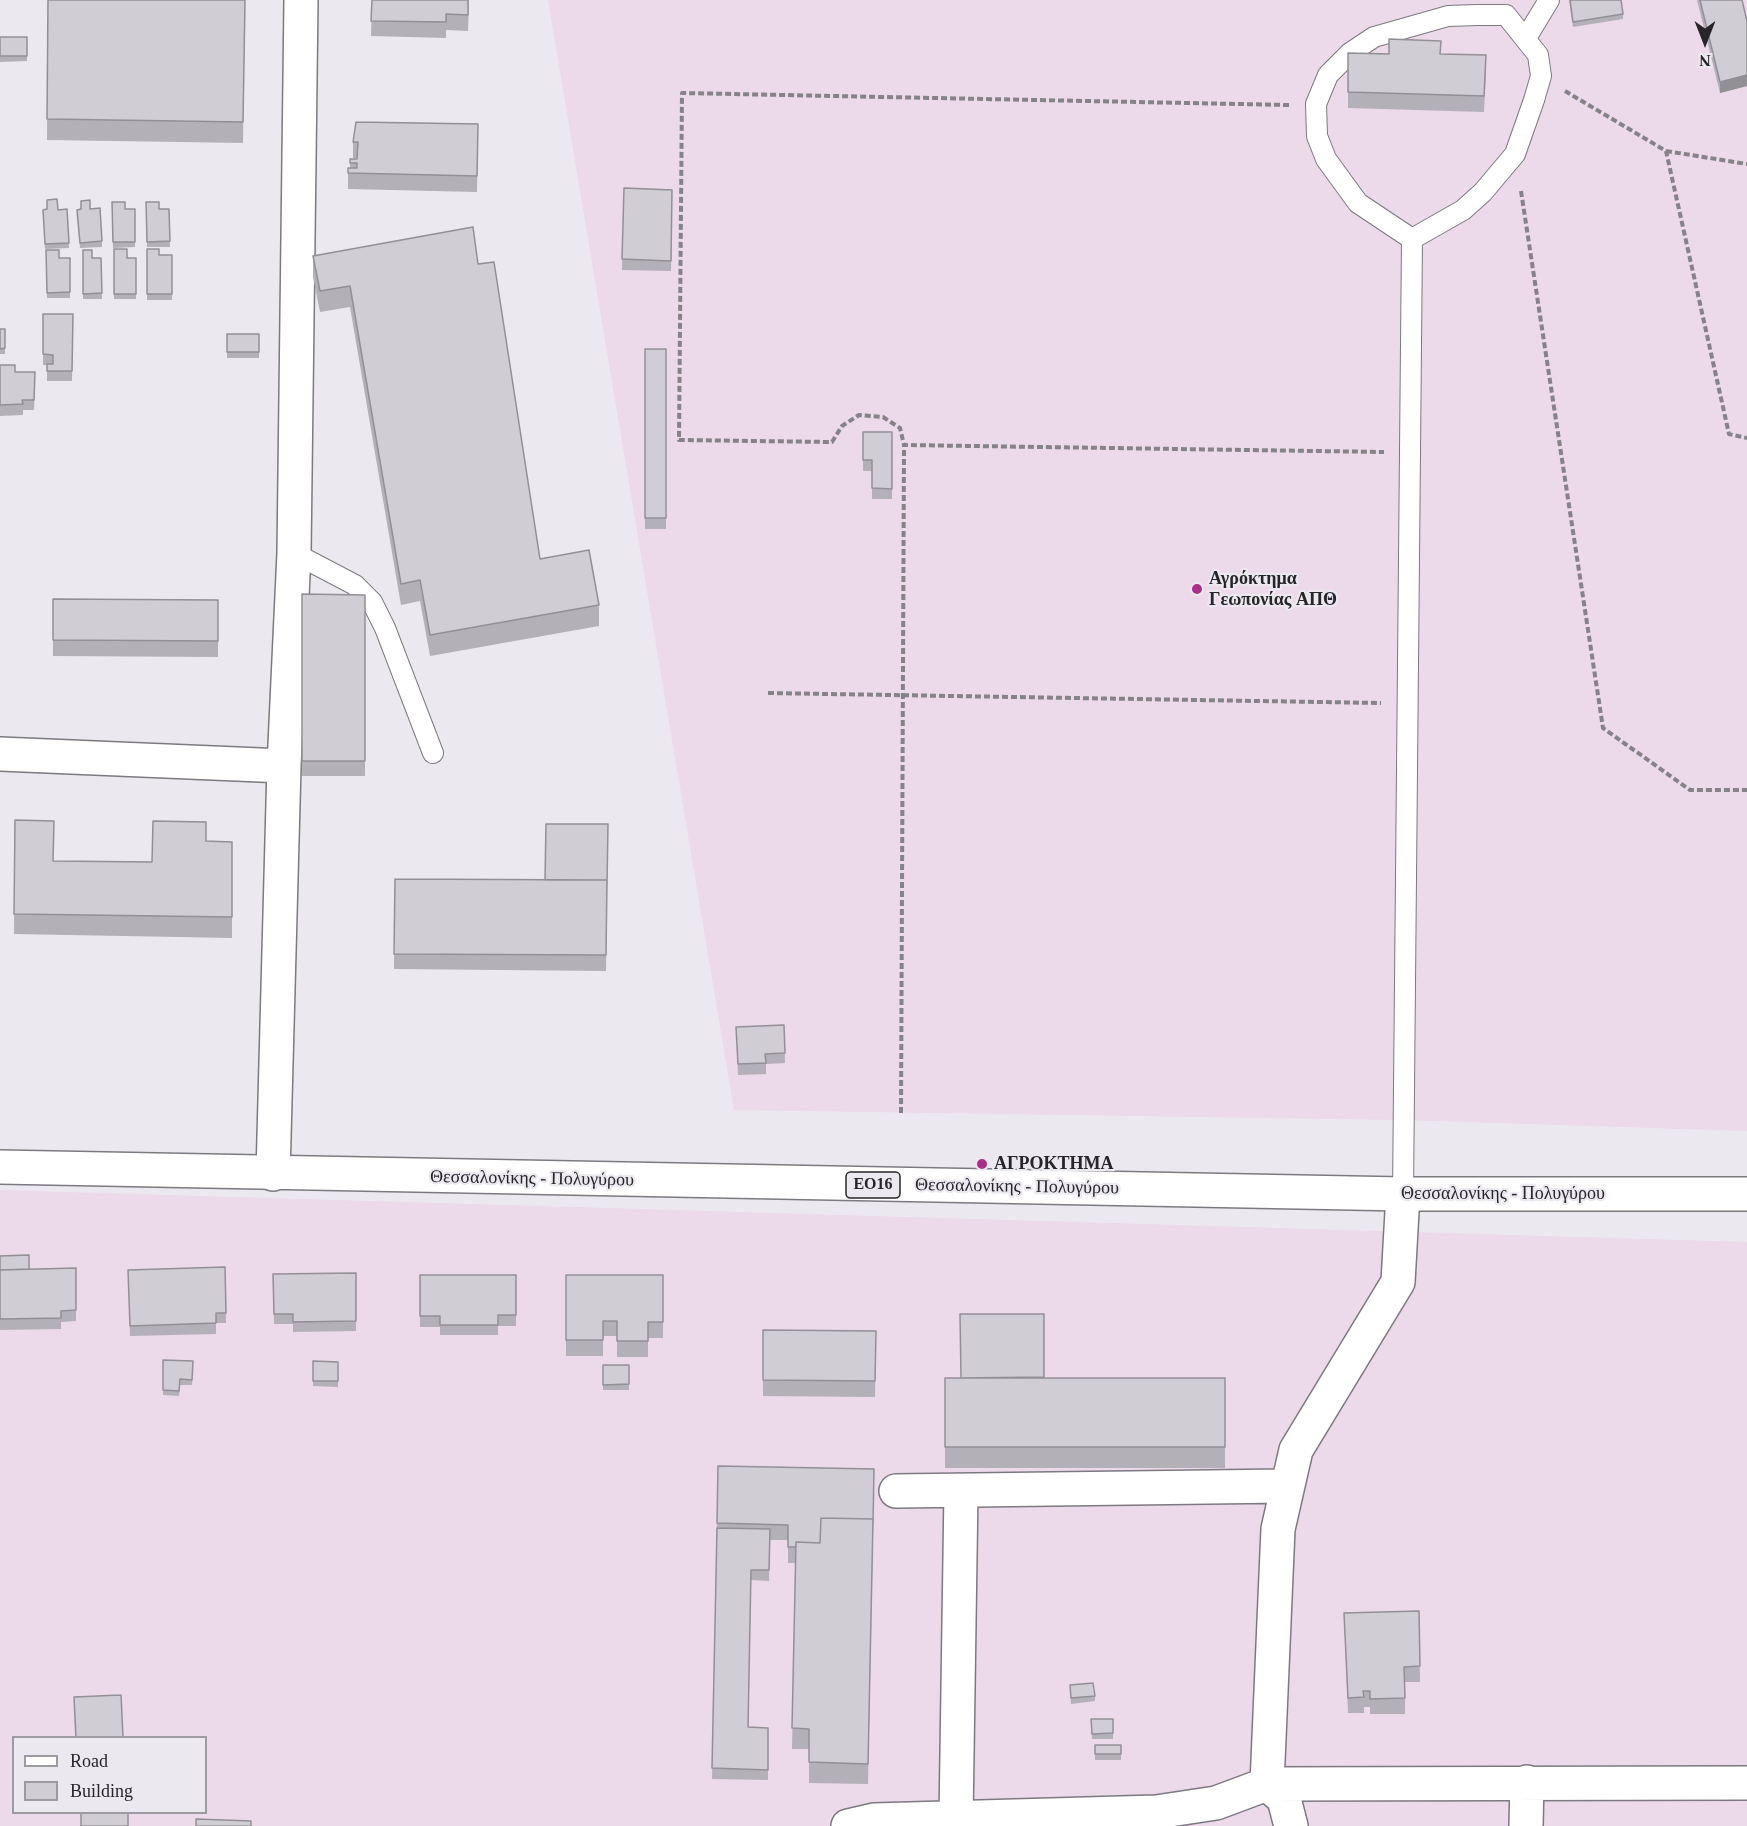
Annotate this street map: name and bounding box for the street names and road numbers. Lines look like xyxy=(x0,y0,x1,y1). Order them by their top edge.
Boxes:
street label: Θεσσαλονίκης - Πολυγύρου xyxy=(430,1166,634,1192)
road number: ΕΟ16 xyxy=(846,1172,900,1198)
street label: Θεσσαλονίκης - Πολυγύρου xyxy=(915,1174,1119,1200)
street label: Θεσσαλονίκης - Πολυγύρου xyxy=(1401,1183,1605,1205)

